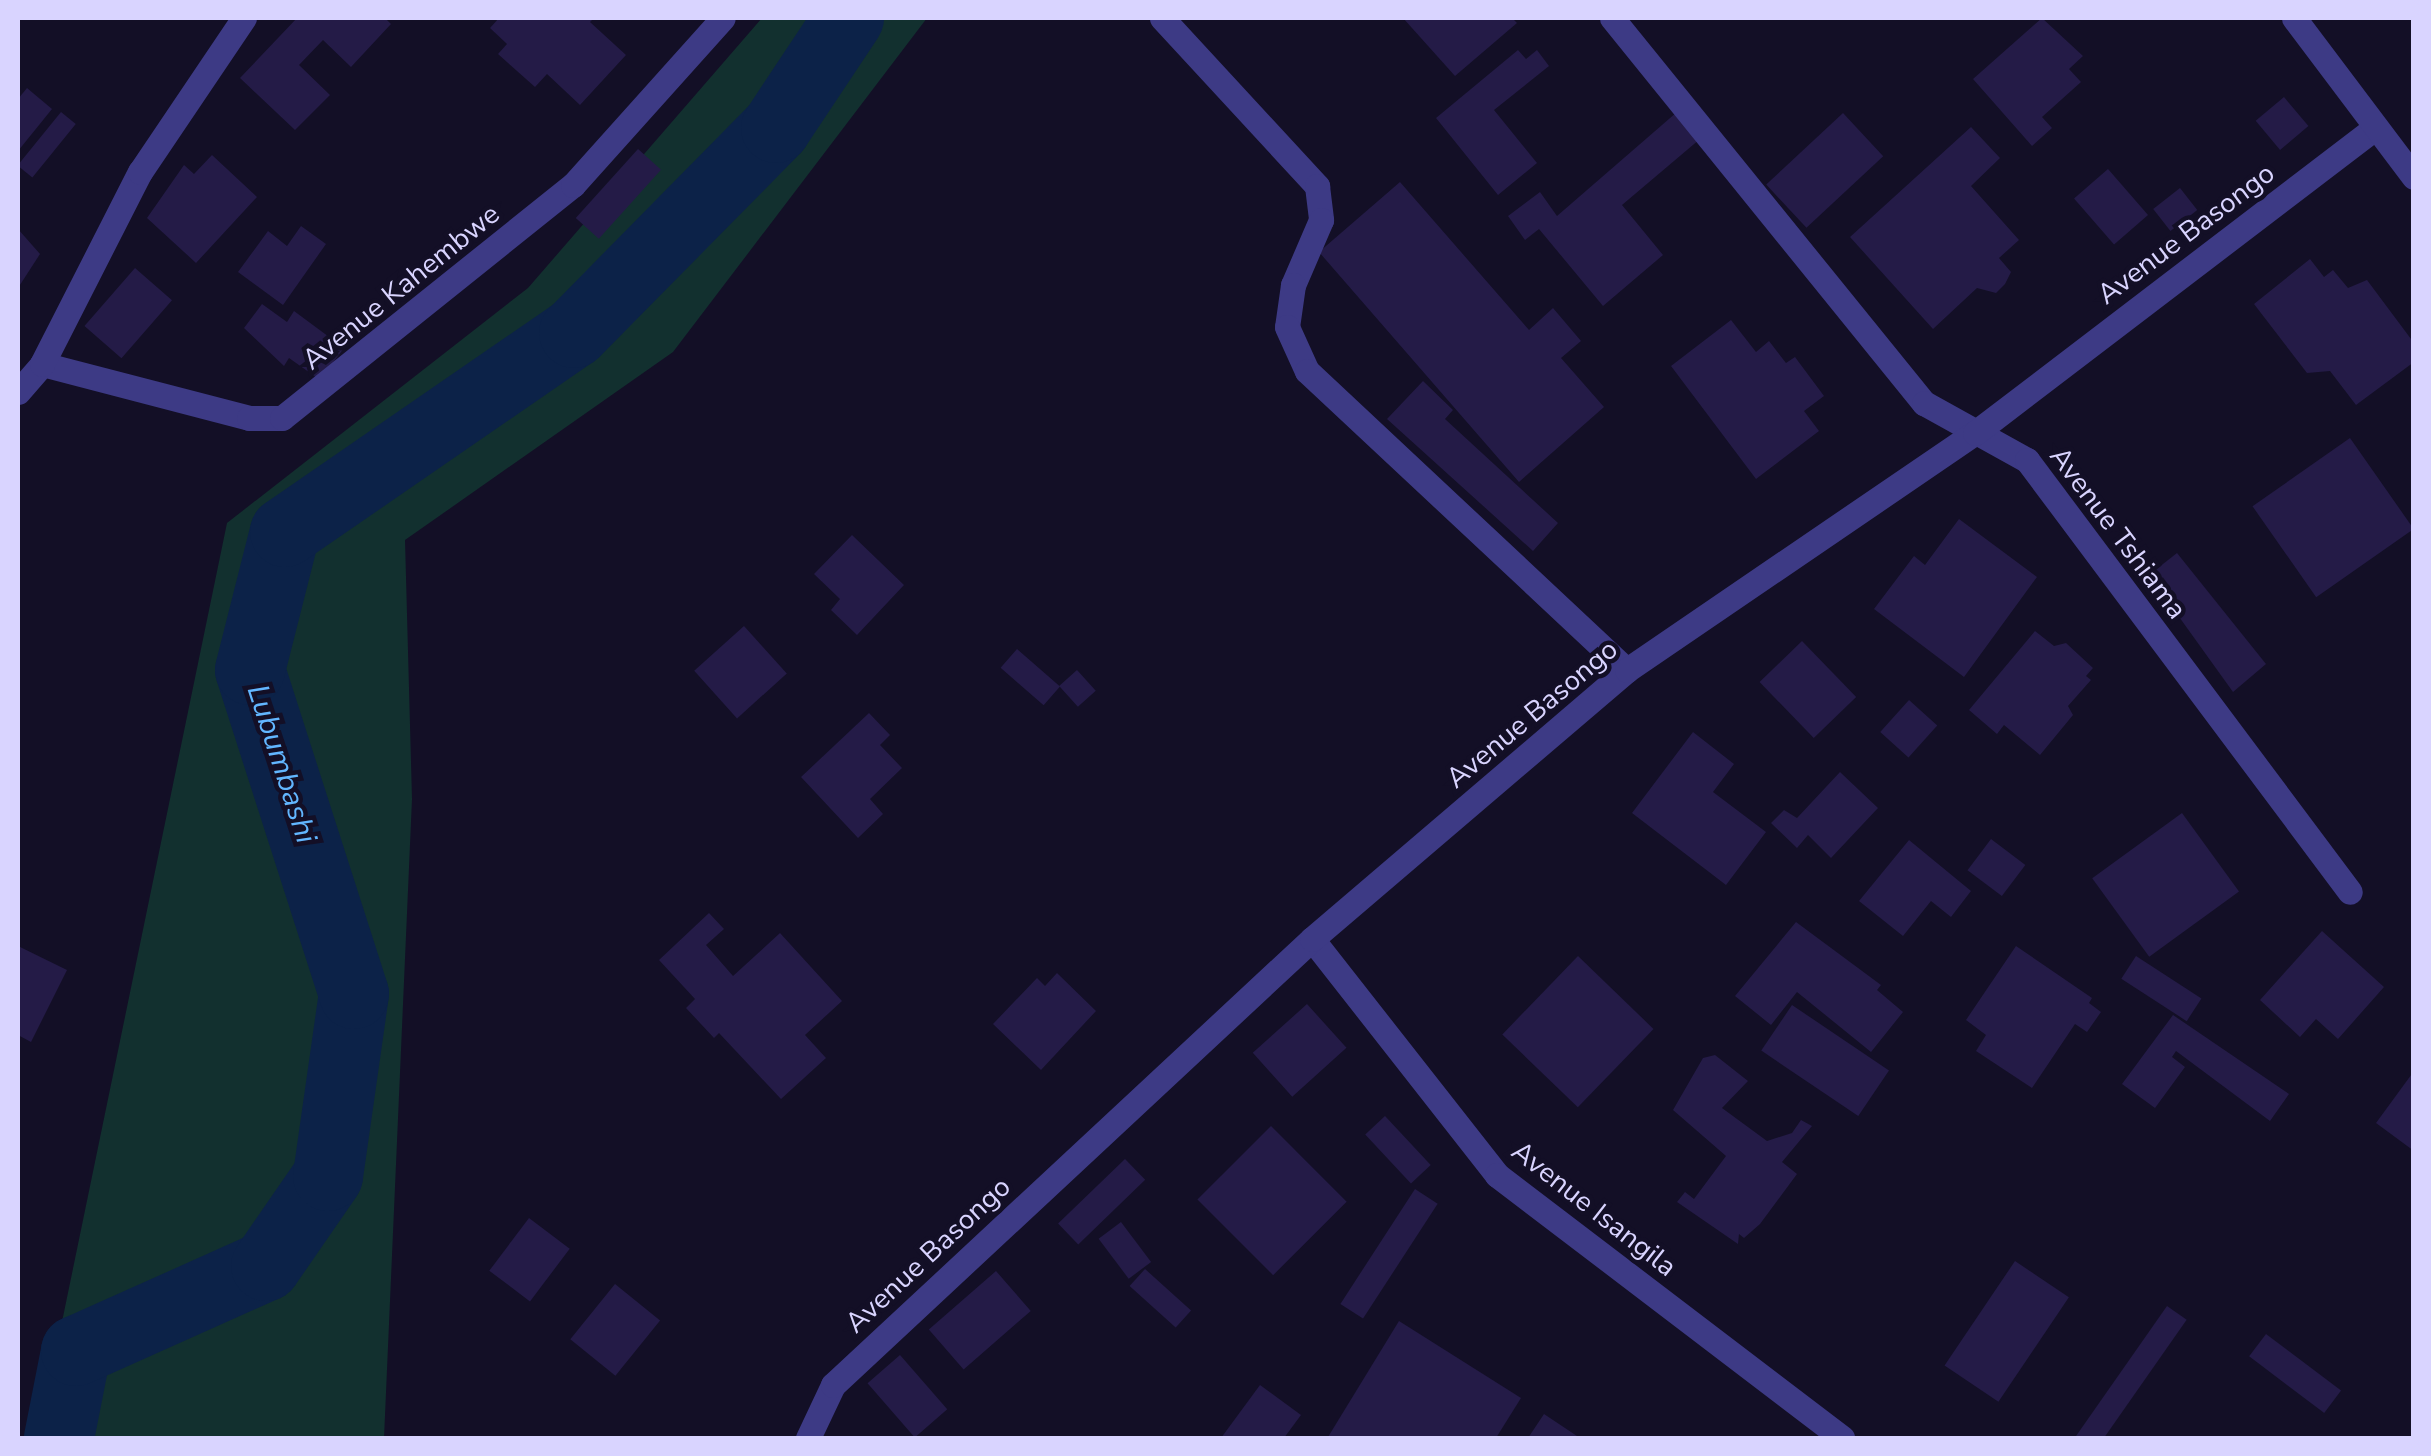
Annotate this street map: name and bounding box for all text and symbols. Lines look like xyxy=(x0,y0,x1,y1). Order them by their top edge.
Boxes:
street label: Avenue Basongo xyxy=(2091,156,2281,312)
street label: Avenue Kahembwe xyxy=(296,197,506,377)
street label: Avenue Tshiama xyxy=(2042,440,2194,626)
street label: Avenue Basongo xyxy=(1440,633,1624,795)
water label: Lubumbashi xyxy=(238,680,324,848)
street label: Avenue Isangila xyxy=(1505,1134,1683,1284)
street label: Avenue Basongo xyxy=(839,1170,1017,1340)

